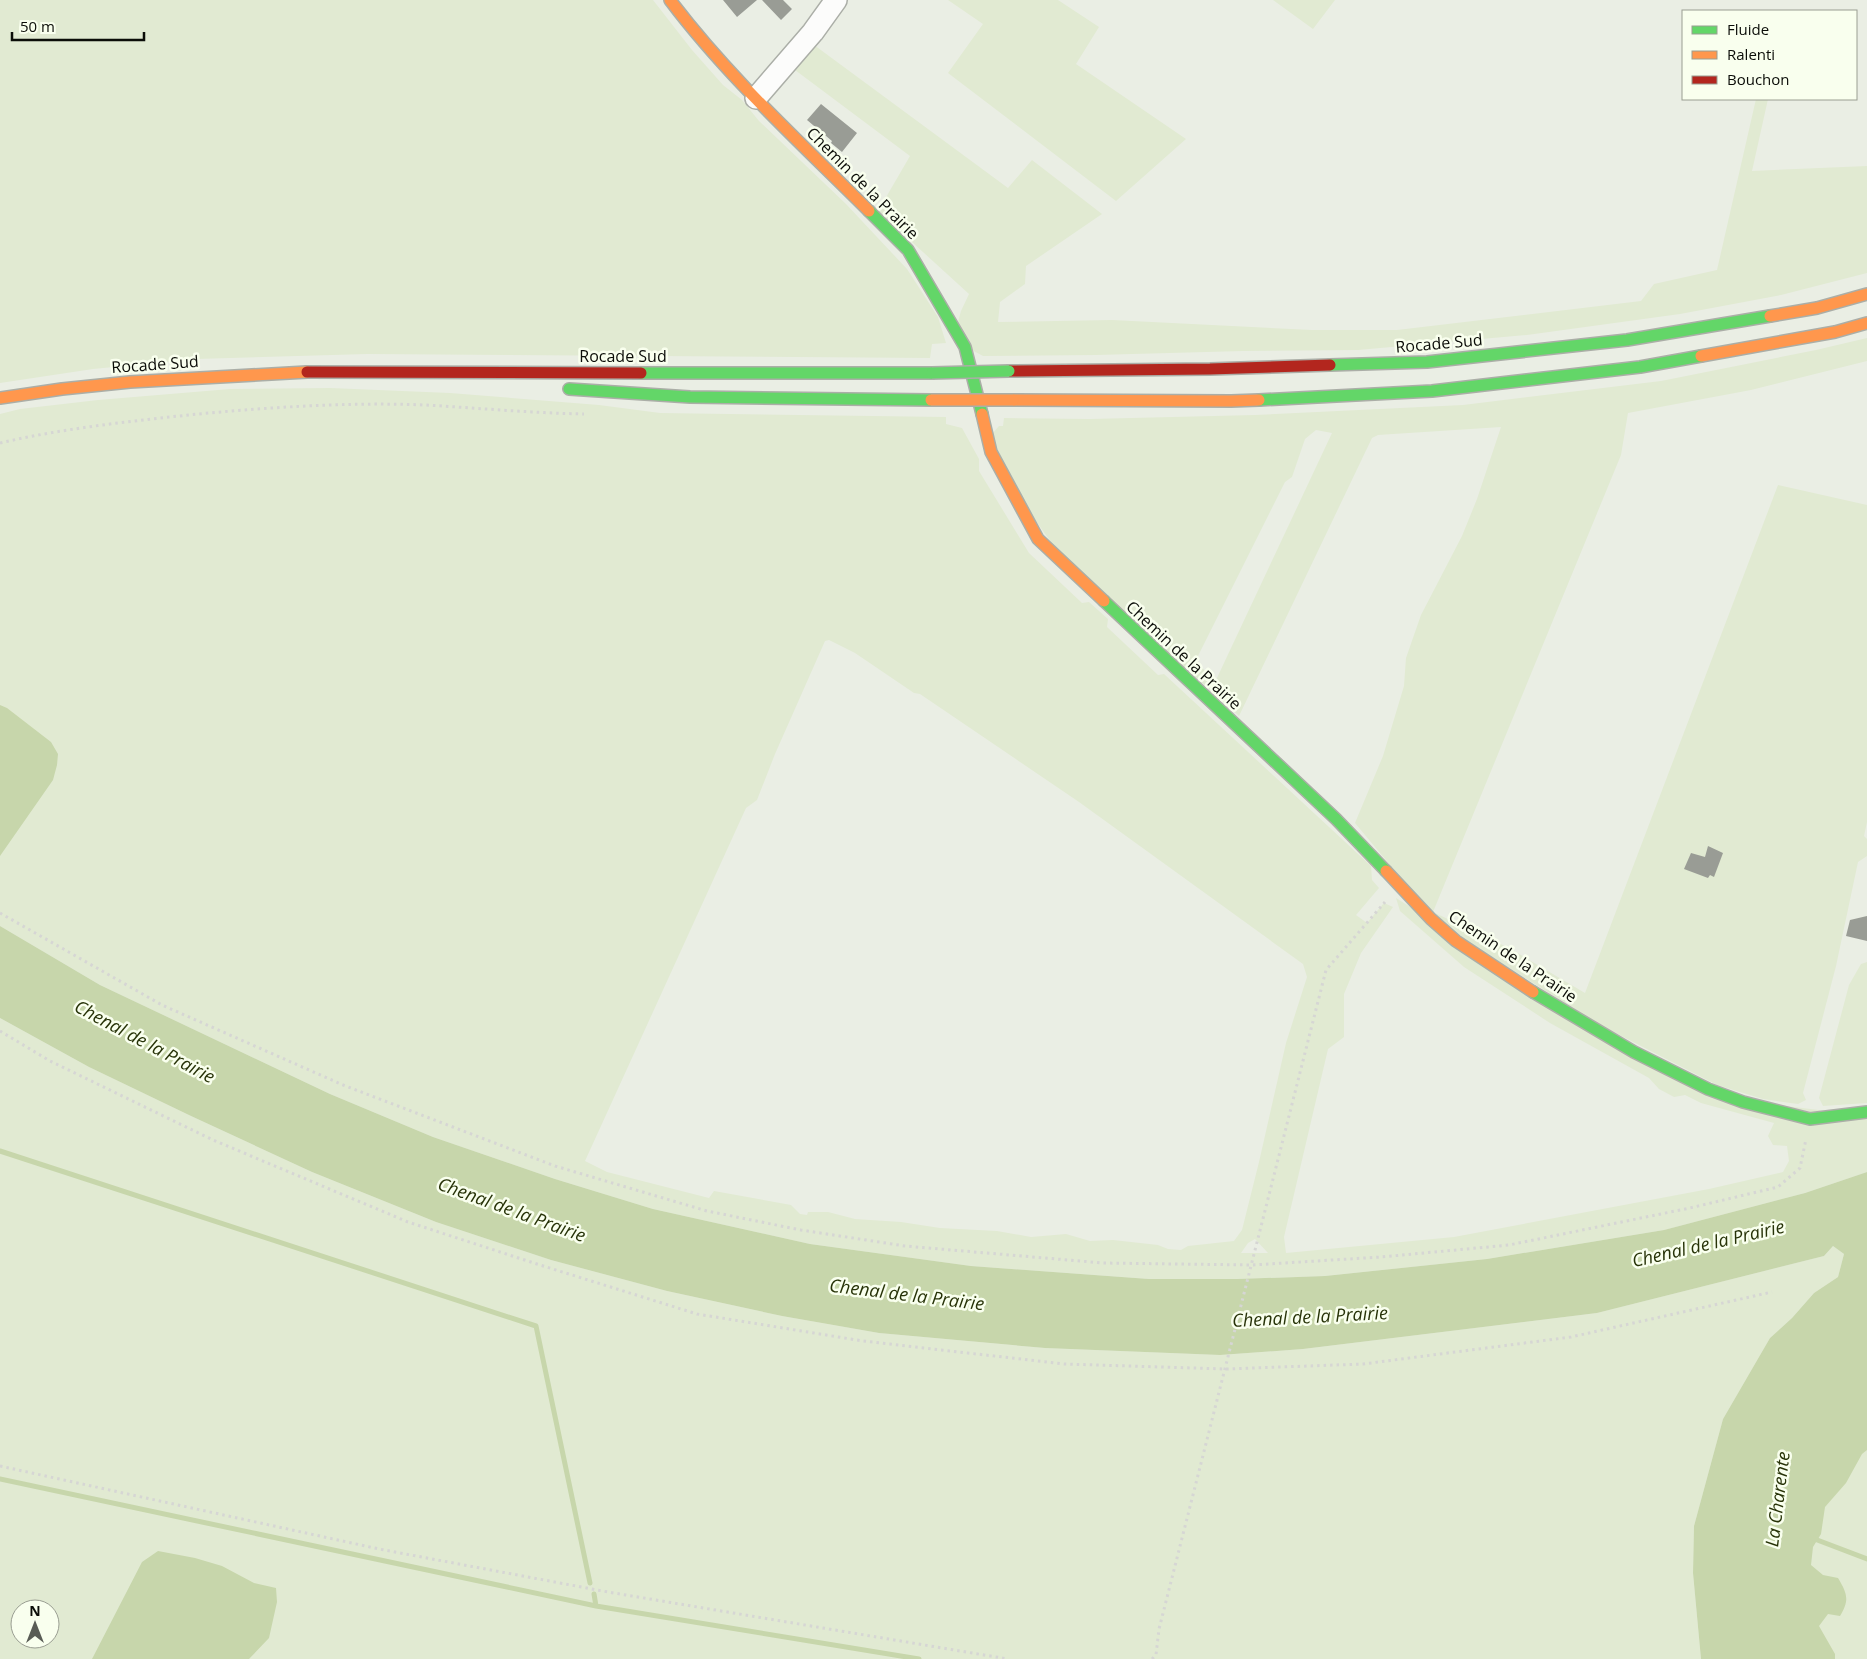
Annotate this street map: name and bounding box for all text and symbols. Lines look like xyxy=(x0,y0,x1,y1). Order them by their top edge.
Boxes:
scale bar xyxy=(12,10,145,42)
legend xyxy=(1682,10,1857,100)
text: 50 m xyxy=(20,16,55,36)
text: Fluide xyxy=(1727,19,1769,39)
text: Ralenti xyxy=(1727,44,1775,64)
text: Bouchon xyxy=(1727,69,1790,89)
street label: Chemin de la Prairie xyxy=(802,122,924,244)
street label: Rocade Sud xyxy=(1395,328,1483,358)
street label: Rocade Sud xyxy=(579,345,667,367)
street label: Rocade Sud xyxy=(111,350,199,378)
street label: Chemin de la Prairie xyxy=(1122,596,1246,714)
street label: Chemin de la Prairie xyxy=(1445,905,1581,1007)
water label: Chenal de la Prairie xyxy=(71,994,219,1088)
water label: Chenal de la Prairie xyxy=(435,1171,589,1247)
water label: Chenal de la Prairie xyxy=(1629,1214,1787,1272)
water label: Chenal de la Prairie xyxy=(828,1273,986,1315)
water label: Chenal de la Prairie xyxy=(1232,1300,1388,1332)
water label: La Charente xyxy=(1759,1450,1795,1548)
north arrow xyxy=(10,1599,60,1649)
text: N xyxy=(29,1601,41,1620)

